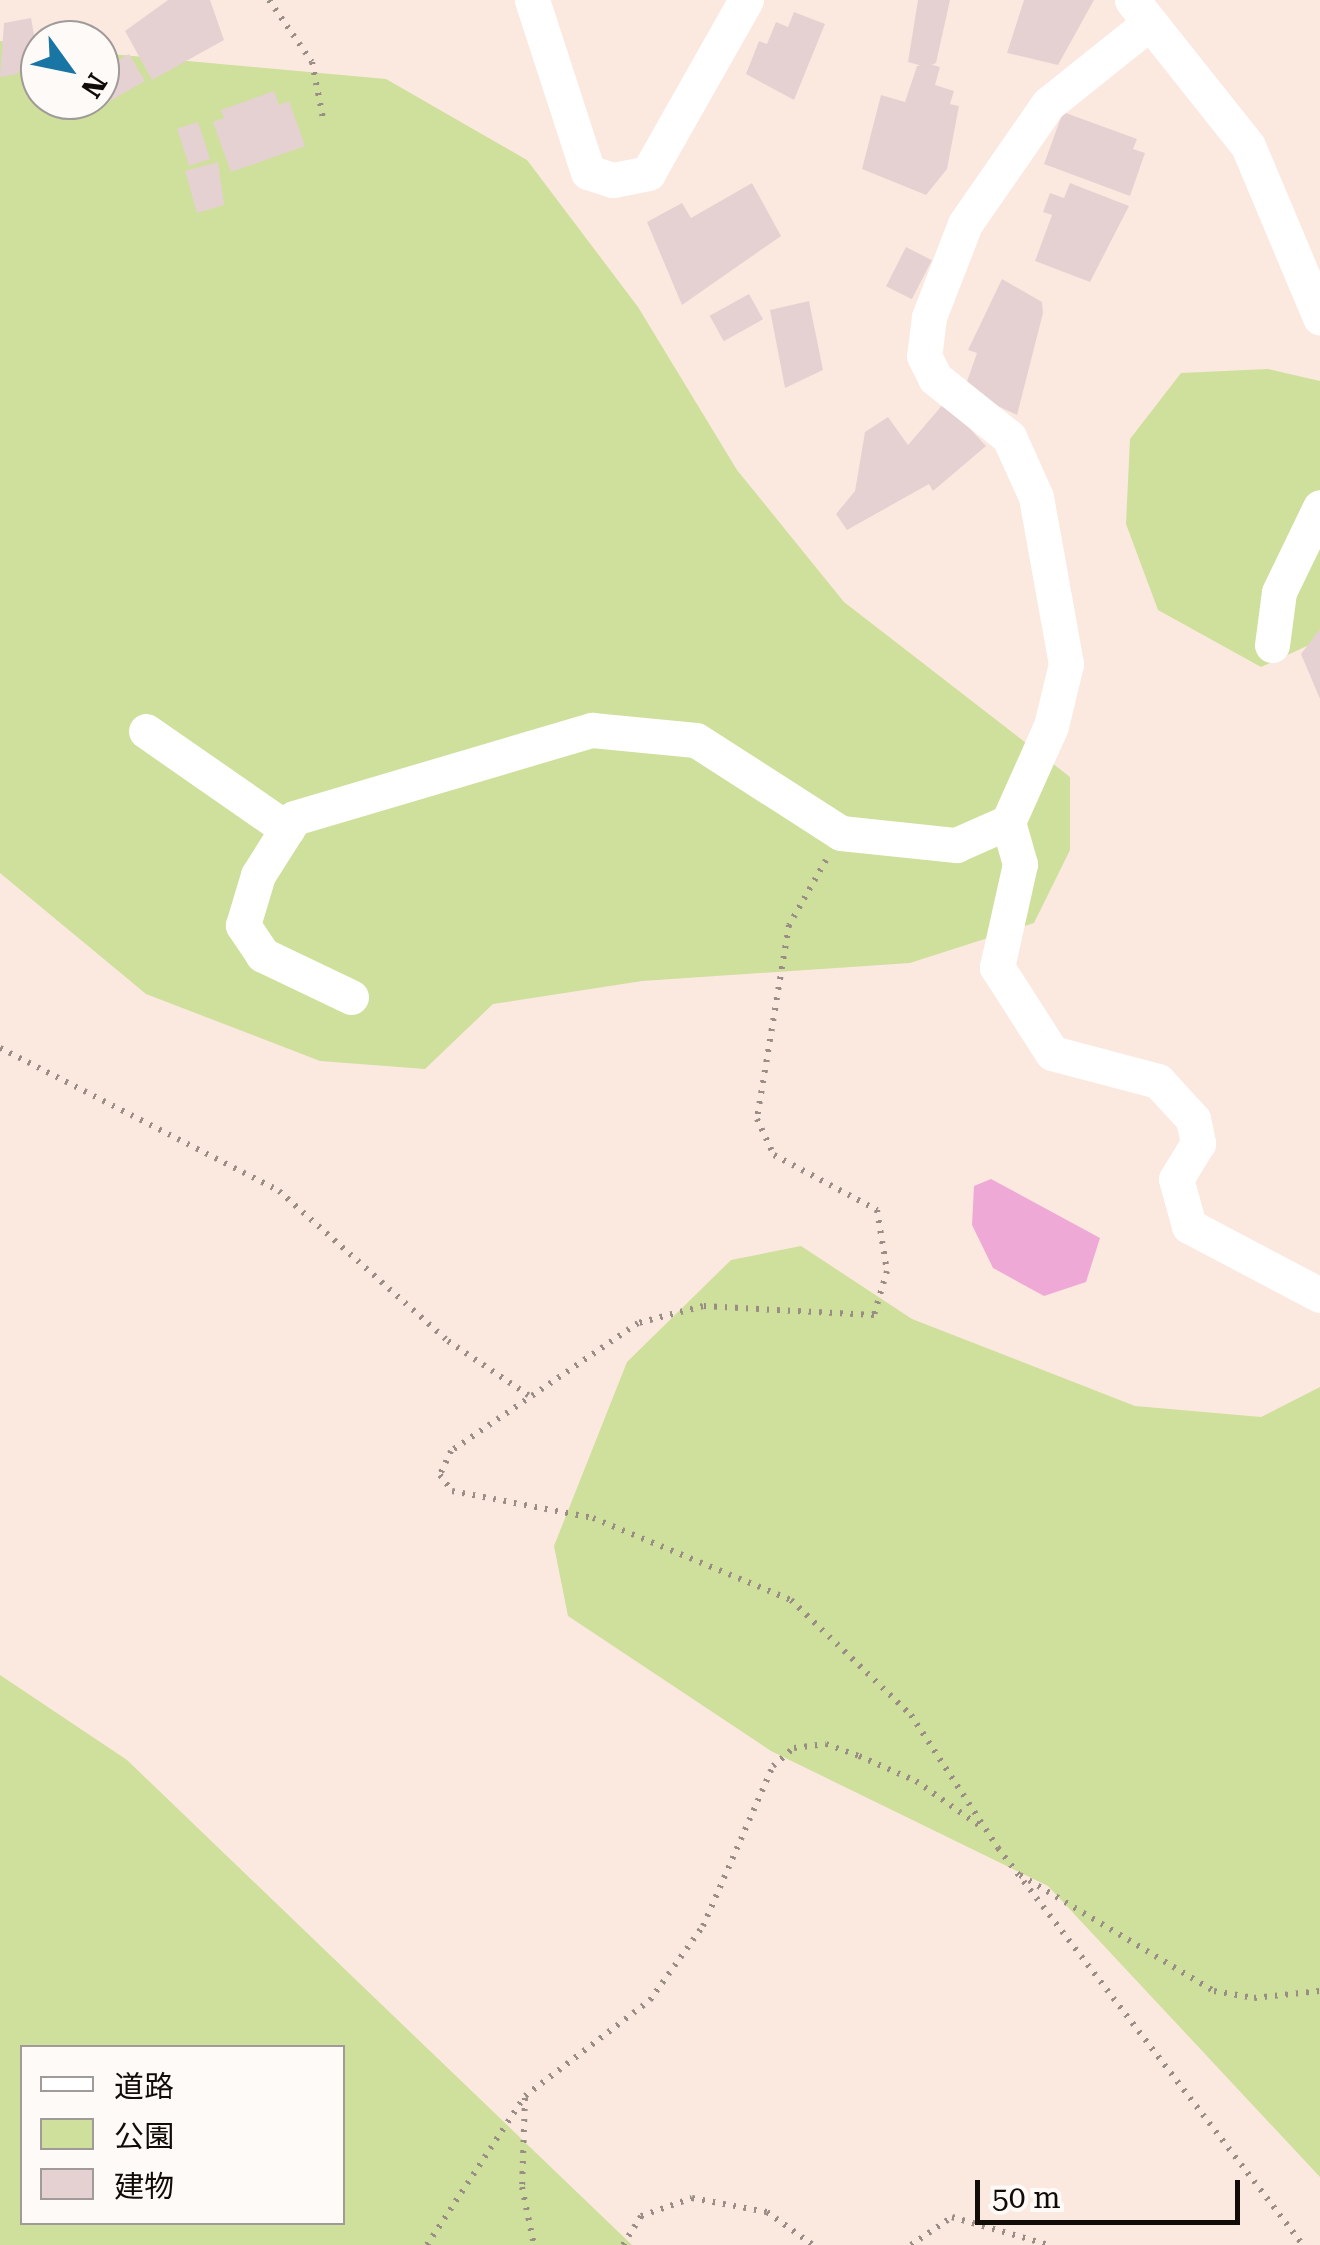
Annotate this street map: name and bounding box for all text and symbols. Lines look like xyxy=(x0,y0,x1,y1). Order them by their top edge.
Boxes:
north arrow xyxy=(20,20,120,120)
text: N xyxy=(74,67,114,104)
legend xyxy=(20,2045,345,2225)
text: 道路 xyxy=(114,2069,174,2104)
text: 公園 xyxy=(114,2119,174,2154)
scale bar xyxy=(980,2160,1245,2222)
text: 建物 xyxy=(114,2169,174,2204)
text: 50 m xyxy=(992,2180,1061,2215)

